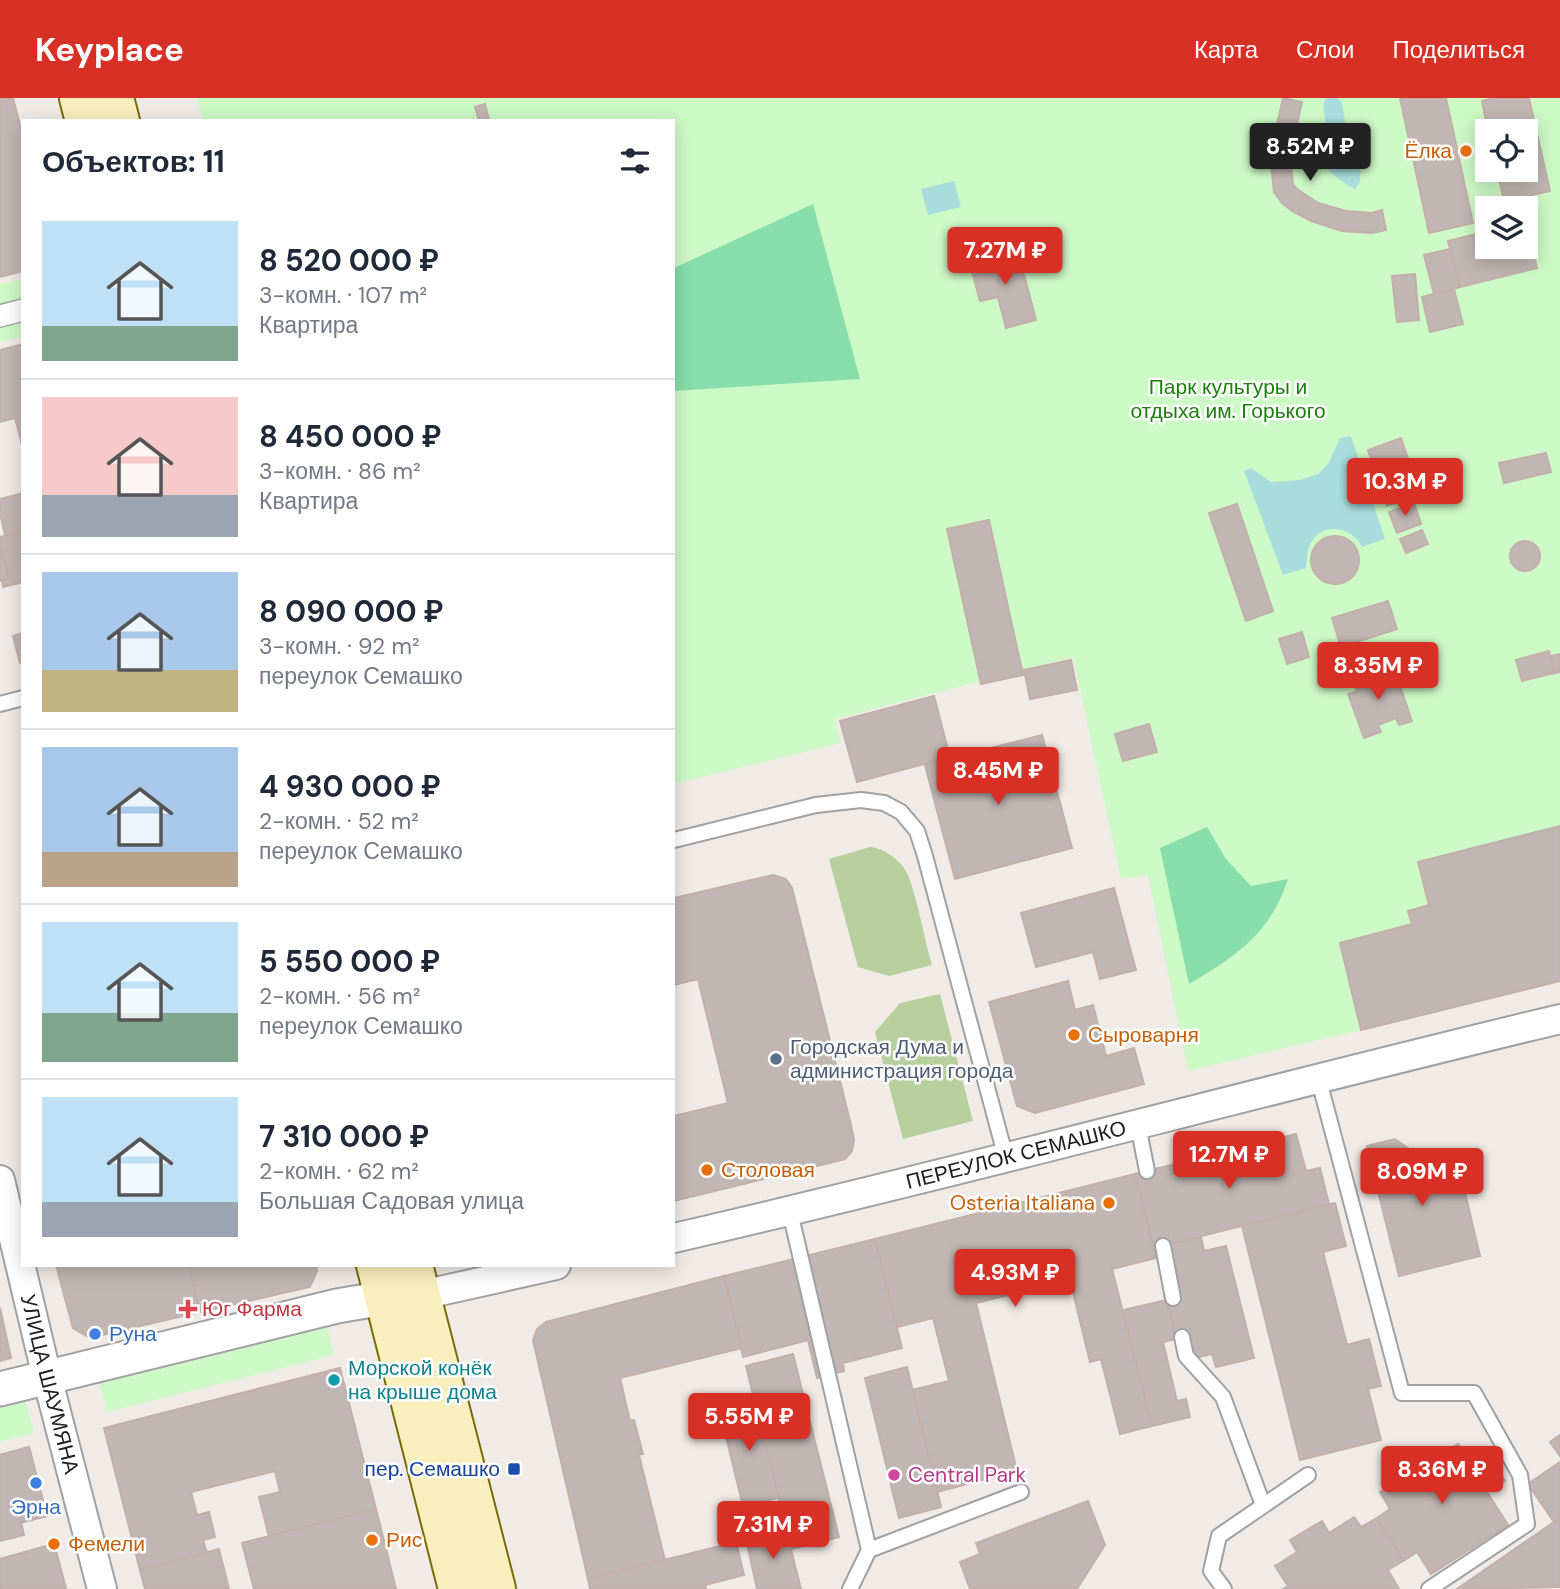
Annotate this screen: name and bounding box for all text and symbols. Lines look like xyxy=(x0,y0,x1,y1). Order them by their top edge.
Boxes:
text: Keyplace xyxy=(35,28,184,71)
text: Карта xyxy=(1194,34,1258,65)
text: Слои xyxy=(1296,34,1354,65)
text: Поделиться xyxy=(1392,34,1525,65)
map controls xyxy=(1475,119,1538,259)
button: locate xyxy=(1475,119,1538,182)
pin: 8.52M ₽ xyxy=(1245,123,1375,183)
text: 8.52M ₽ xyxy=(1266,131,1354,161)
place label: Ёлка xyxy=(1404,137,1452,165)
text: Объектов: 11 xyxy=(42,142,225,181)
icon: filters xyxy=(616,142,654,180)
marker: Ёлка xyxy=(1458,143,1474,159)
button: layers xyxy=(1475,196,1538,259)
pin: 7.27M ₽ xyxy=(940,228,1070,287)
text: 7.27M ₽ xyxy=(963,235,1047,265)
text: 8 520 000 ₽ xyxy=(259,241,439,280)
icon: home xyxy=(98,249,182,333)
text: 3-комн. · 107 m² xyxy=(259,280,427,310)
text: Квартира xyxy=(259,310,358,340)
park label: Парк культуры и отдыха им. Горького xyxy=(1130,373,1326,425)
text: 8 450 000 ₽ xyxy=(259,417,441,456)
icon: home xyxy=(98,425,182,509)
text: 3-комн. · 86 m² xyxy=(259,456,421,486)
pin: 10.3M ₽ xyxy=(1340,458,1470,518)
text: 10.3M ₽ xyxy=(1363,466,1447,496)
text: Квартира xyxy=(259,486,358,516)
text: 8 090 000 ₽ xyxy=(259,592,443,631)
icon: home xyxy=(98,600,182,684)
text: 3-комн. · 92 m² xyxy=(259,631,420,661)
pin: 8.35M ₽ xyxy=(1313,642,1443,702)
text: 8.35M ₽ xyxy=(1333,650,1423,680)
text: переулок Семашко xyxy=(259,661,463,691)
pin: 8.45M ₽ xyxy=(933,748,1063,807)
text: 8.45M ₽ xyxy=(953,755,1043,785)
text: 4 930 000 ₽ xyxy=(259,767,441,806)
icon: home xyxy=(98,775,182,859)
text: 2-комн. · 52 m² xyxy=(259,806,419,836)
text: переулок Семашко xyxy=(259,836,463,866)
text: 5 550 000 ₽ xyxy=(259,942,440,981)
icon: home xyxy=(98,950,182,1034)
text: 2-комн. · 56 m² xyxy=(259,981,420,1011)
text: переулок Семашко xyxy=(259,1011,463,1041)
place label: Cыроварня xyxy=(1088,1021,1199,1049)
marker: Cыроварня xyxy=(1066,1027,1082,1043)
place label: Городская Дума и администрация города xyxy=(790,1033,1014,1085)
marker: Городская Дума и администрация города xyxy=(768,1051,784,1067)
street label: ПЕРЕУЛОК СЕМАШКО xyxy=(903,1114,1129,1196)
text: 7 310 000 ₽ xyxy=(259,1117,429,1156)
icon: home xyxy=(98,1125,182,1209)
pin: 12.7M ₽ xyxy=(1164,1132,1294,1191)
text: 12.7M ₽ xyxy=(1189,1139,1269,1169)
pin: 8.09M ₽ xyxy=(1357,1148,1487,1208)
text: 2-комн. · 62 m² xyxy=(259,1156,419,1186)
place label: Столовая xyxy=(721,1156,815,1184)
text: 8.09M ₽ xyxy=(1376,1156,1468,1186)
marker: Столовая xyxy=(699,1162,715,1178)
text: Большая Садовая улица xyxy=(259,1186,524,1216)
place label: Osteria Italiana xyxy=(950,1189,1095,1217)
marker: Osteria Italiana xyxy=(1101,1195,1117,1211)
pin: 4.93M ₽ xyxy=(950,1250,1080,1309)
text: 4.93M ₽ xyxy=(970,1257,1060,1287)
street label: УЛИЦА ШАУМЯНА xyxy=(14,1291,86,1477)
place label: Юг Фарма xyxy=(202,1295,302,1323)
marker: Юг Фарма xyxy=(180,1301,196,1317)
place label: Руна xyxy=(109,1320,157,1348)
marker: Руна xyxy=(87,1326,103,1342)
place label: Морской конёк на крыше дома xyxy=(348,1354,497,1406)
marker: Морской конёк на крыше дома xyxy=(326,1372,342,1388)
pin: 5.55M ₽ xyxy=(684,1394,814,1453)
text: 5.55M ₽ xyxy=(704,1401,794,1431)
pin: 8.36M ₽ xyxy=(1377,1446,1507,1506)
text: 8.36M ₽ xyxy=(1397,1454,1487,1484)
place label: пер. Семашко xyxy=(365,1455,500,1483)
marker: пер. Семашко xyxy=(506,1461,522,1477)
place label: Central Park xyxy=(908,1461,1027,1489)
marker: Central Park xyxy=(886,1467,902,1483)
marker: Эрна xyxy=(28,1475,44,1491)
place label: Эрна xyxy=(11,1493,61,1521)
pin: 7.31M ₽ xyxy=(708,1502,838,1561)
text: 7.31M ₽ xyxy=(733,1509,813,1539)
place label: Рис xyxy=(386,1526,422,1554)
place label: Фемели xyxy=(68,1530,145,1558)
marker: Рис xyxy=(364,1532,380,1548)
marker: Фемели xyxy=(46,1536,62,1552)

